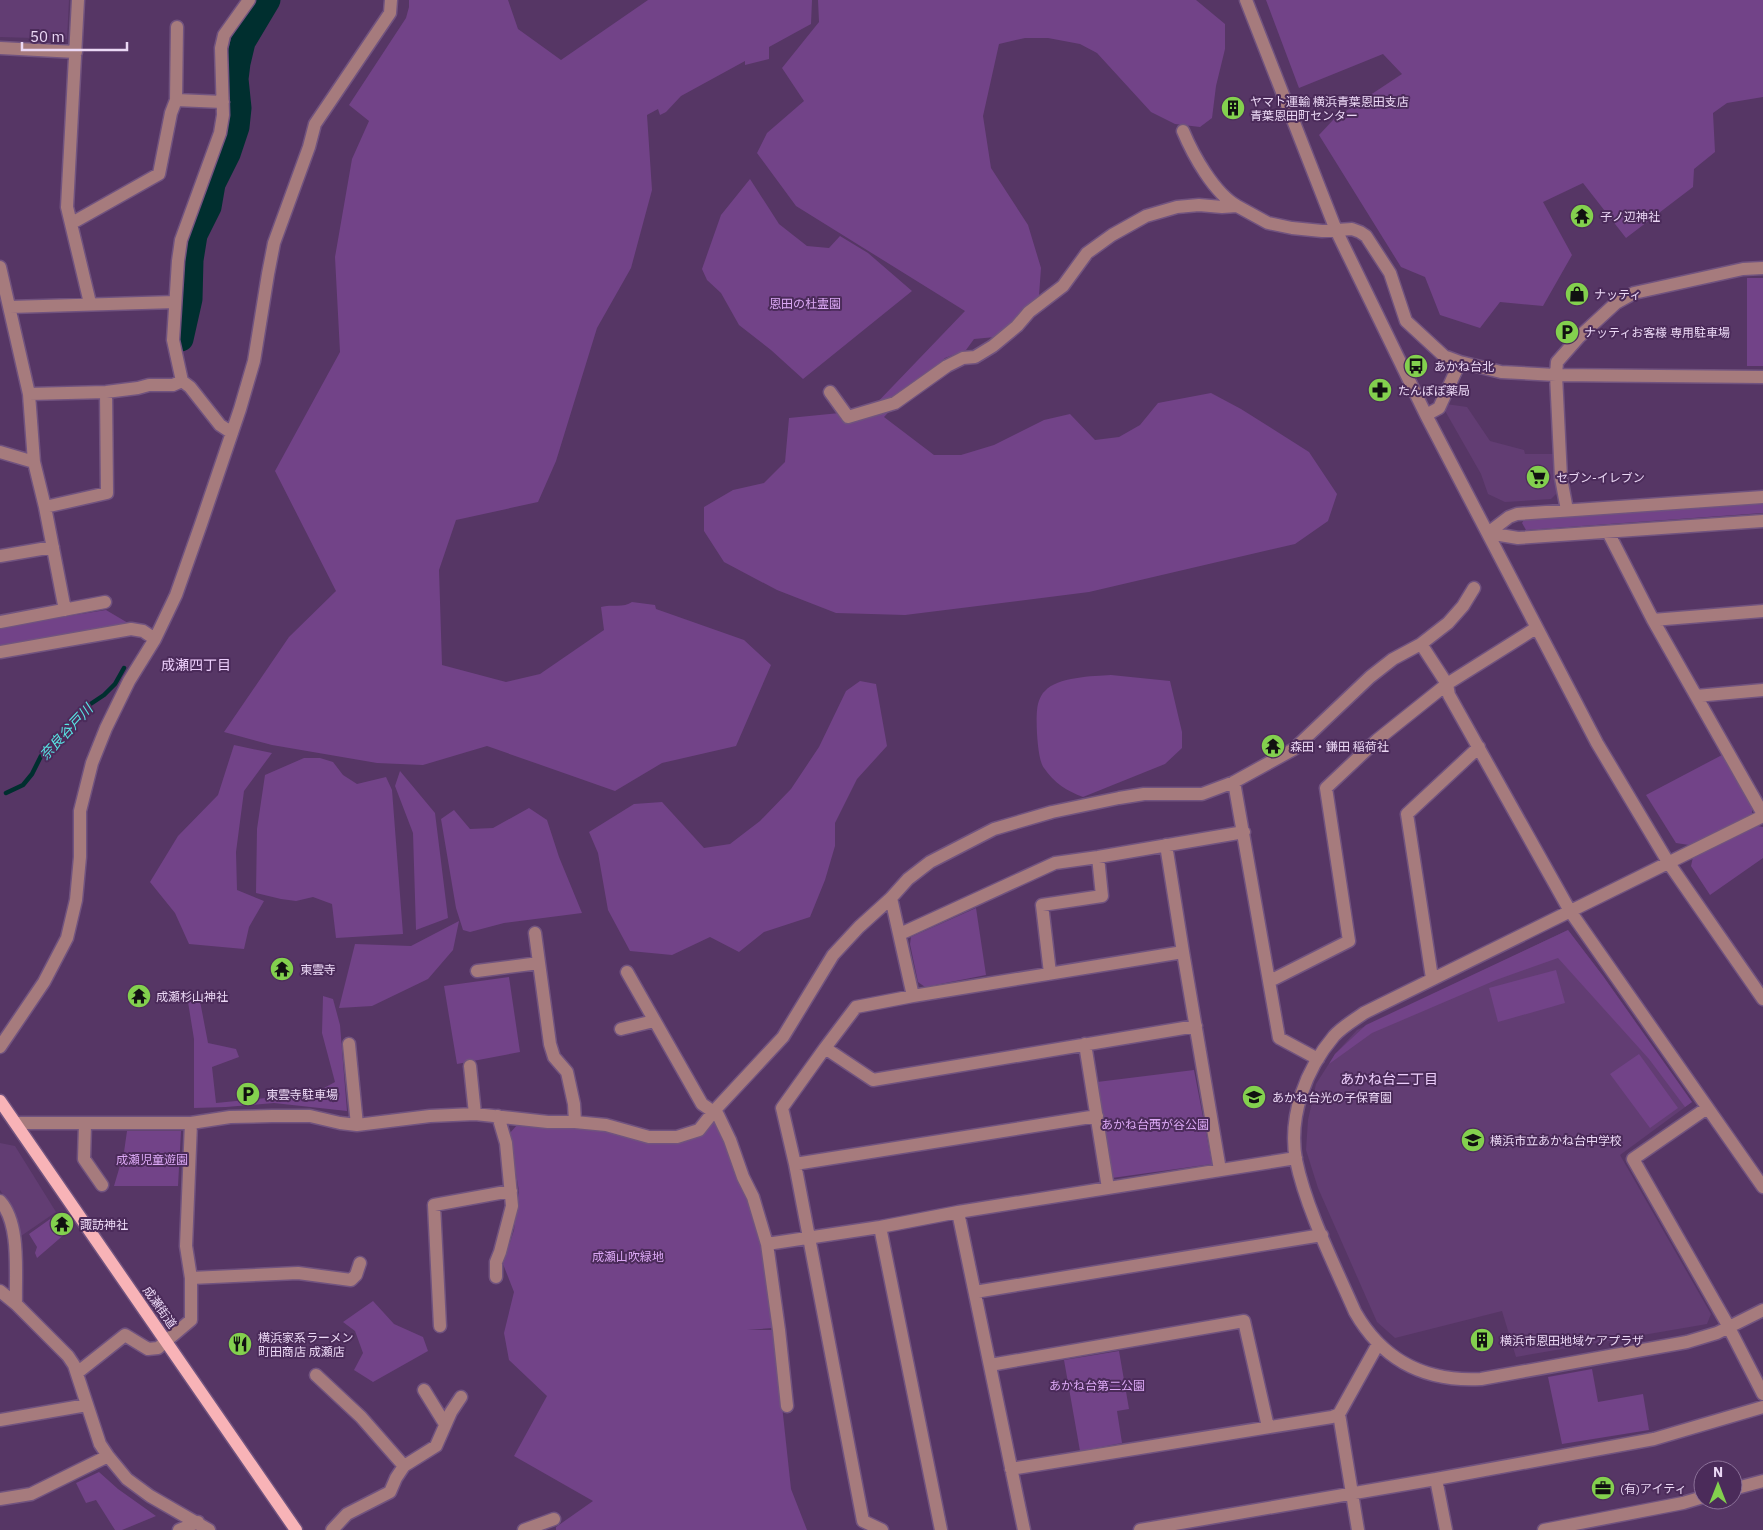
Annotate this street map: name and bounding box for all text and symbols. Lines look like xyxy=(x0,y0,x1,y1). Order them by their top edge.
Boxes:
scale bar xyxy=(22,20,128,52)
text: 50 m xyxy=(30,27,65,46)
place label: ヤマト運輸 横浜青葉恩田支店 青葉恩田町センター xyxy=(1250,94,1409,123)
building icon: ヤマト運輸 横浜青葉恩田支店 青葉恩田町センター xyxy=(1220,95,1246,121)
temple icon: 子ノ辺神社 xyxy=(1569,203,1595,229)
place label: 子ノ辺神社 xyxy=(1600,209,1660,224)
shop icon: ナッティ xyxy=(1564,281,1590,307)
place label: ナッティ xyxy=(1594,287,1641,302)
park label: 恩田の杜霊園 xyxy=(769,296,841,311)
parking icon: ナッティお客様 専用駐車場 xyxy=(1554,319,1580,345)
place label: ナッティお客様 専用駐車場 xyxy=(1584,325,1730,340)
bus stop icon: あかね台北 xyxy=(1403,353,1429,379)
place label: あかね台北 xyxy=(1434,359,1494,374)
pharmacy icon: たんぽぽ薬局 xyxy=(1367,377,1393,403)
place label: たんぽぽ薬局 xyxy=(1398,383,1470,398)
supermarket icon: セブン-イレブン xyxy=(1525,464,1551,490)
place label: セブン-イレブン xyxy=(1556,470,1645,485)
district label: 成瀬四丁目 xyxy=(161,656,231,674)
water label: 奈良谷戸川 xyxy=(36,699,98,764)
temple icon: 森田・鎌田 稲荷社 xyxy=(1260,733,1286,759)
place label: 森田・鎌田 稲荷社 xyxy=(1290,739,1389,754)
temple icon: 東雲寺 xyxy=(269,956,295,982)
place label: 東雲寺 xyxy=(300,962,336,977)
temple icon: 成瀬杉山神社 xyxy=(126,983,152,1009)
place label: 成瀬杉山神社 xyxy=(156,989,228,1004)
district label: あかね台二丁目 xyxy=(1340,1070,1438,1088)
parking icon: 東雲寺駐車場 xyxy=(235,1081,261,1107)
school or university icon: あかね台光の子保育園 xyxy=(1241,1084,1267,1110)
place label: 東雲寺駐車場 xyxy=(266,1087,338,1102)
place label: あかね台光の子保育園 xyxy=(1272,1090,1392,1105)
park label: あかね台西が谷公園 xyxy=(1101,1117,1209,1132)
school or university icon: 横浜市立あかね台中学校 xyxy=(1460,1127,1486,1153)
place label: 横浜市立あかね台中学校 xyxy=(1490,1133,1622,1148)
park label: 成瀬児童遊園 xyxy=(116,1152,188,1167)
temple icon: 諏訪神社 xyxy=(49,1211,75,1237)
place label: 諏訪神社 xyxy=(80,1217,128,1232)
park label: 成瀬山吹緑地 xyxy=(592,1249,664,1264)
street label: 成瀬街道 xyxy=(140,1283,180,1331)
building icon: 横浜市恩田地域ケアプラザ xyxy=(1469,1327,1495,1353)
place label: 横浜家系ラーメン 町田商店 成瀬店 xyxy=(258,1330,354,1359)
restaurant icon: 横浜家系ラーメン 町田商店 成瀬店 xyxy=(227,1331,253,1357)
place label: 横浜市恩田地域ケアプラザ xyxy=(1500,1333,1644,1348)
park label: あかね台第二公園 xyxy=(1049,1378,1145,1393)
north arrow xyxy=(1693,1460,1743,1510)
text: N xyxy=(1713,1463,1723,1481)
office icon: (有)アイティ xyxy=(1590,1475,1616,1501)
place label: (有)アイティ xyxy=(1620,1481,1686,1496)

